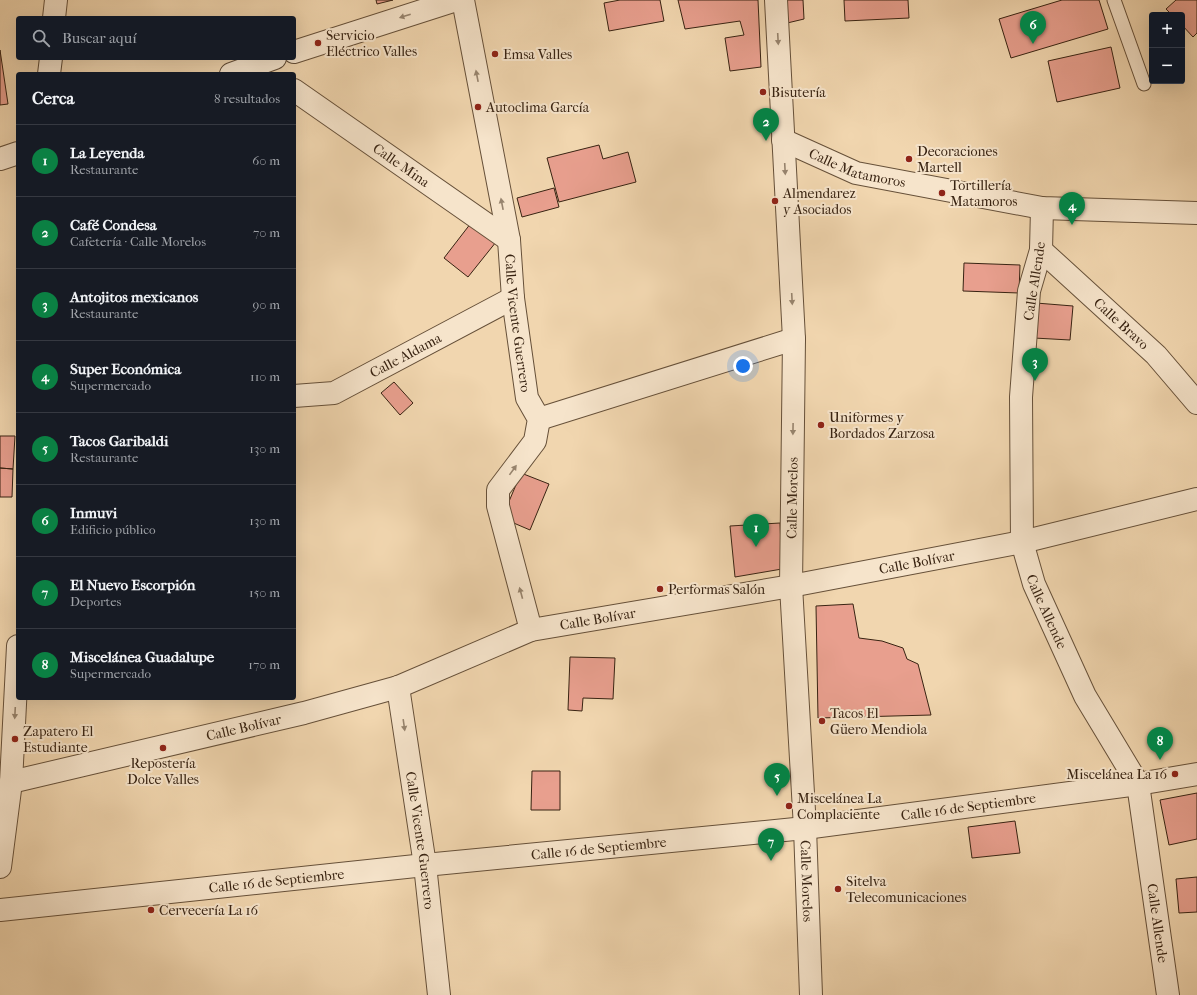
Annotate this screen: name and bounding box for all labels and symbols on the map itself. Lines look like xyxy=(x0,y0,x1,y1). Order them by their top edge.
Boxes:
pin: 6 xyxy=(1020,11,1046,44)
one-way arrow xyxy=(399,13,411,19)
place label: Servicio Eléctrico Valles xyxy=(326,27,417,60)
one-way arrow xyxy=(775,33,782,45)
marker: Servicio Eléctrico Valles xyxy=(313,38,323,48)
place label: Emsa Valles xyxy=(503,46,572,63)
marker: Emsa Valles xyxy=(490,49,500,59)
one-way arrow xyxy=(474,70,480,82)
place label: Bisutería xyxy=(771,84,826,101)
marker: Bisutería xyxy=(758,87,768,97)
place label: Autoclima García xyxy=(485,99,590,116)
marker: Autoclima García xyxy=(473,102,483,112)
pin: 2 xyxy=(753,108,779,141)
street label: Calle Mina xyxy=(370,140,433,191)
place label: Decoraciones Martell xyxy=(917,143,998,176)
street label: Calle Matamoros xyxy=(806,145,907,191)
marker: Decoraciones Martell xyxy=(904,154,914,164)
one-way arrow xyxy=(782,163,788,176)
place label: Tortillería Matamoros xyxy=(950,177,1017,210)
place label: Almendarez y Asociados xyxy=(782,185,856,218)
marker: Tortillería Matamoros xyxy=(937,188,947,198)
pin: 4 xyxy=(1059,192,1085,225)
marker: Almendarez y Asociados xyxy=(770,196,780,206)
one-way arrow xyxy=(498,198,504,210)
street label: Calle Allende xyxy=(1020,240,1049,322)
street label: Calle Vicente Guerrero xyxy=(501,253,534,393)
one-way arrow xyxy=(788,293,795,305)
street label: Calle Bravo xyxy=(1090,294,1152,353)
street label: Calle Aldama xyxy=(367,329,445,381)
pin: 3 xyxy=(1022,348,1048,381)
your location xyxy=(733,356,753,376)
place label: Uniformes y Bordados Zarzosa xyxy=(829,409,935,442)
marker: Uniformes y Bordados Zarzosa xyxy=(816,420,826,430)
one-way arrow xyxy=(790,423,796,436)
street label: Calle Morelos xyxy=(783,457,802,539)
one-way arrow xyxy=(509,465,517,476)
pin: 1 xyxy=(743,514,769,547)
street label: Calle Bolívar xyxy=(878,547,956,578)
street label: Calle Allende xyxy=(1023,573,1070,652)
place label: Performas Salón xyxy=(668,581,765,598)
marker: Performas Salón xyxy=(655,584,665,594)
one-way arrow xyxy=(518,587,524,599)
street label: Calle Bolívar xyxy=(559,604,637,634)
place label: Tacos El Güero Mendiola xyxy=(830,705,928,738)
one-way arrow xyxy=(11,707,18,719)
street label: Calle Bolívar xyxy=(204,711,283,745)
marker: Tacos El Güero Mendiola xyxy=(817,716,827,726)
one-way arrow xyxy=(401,719,407,731)
place label: Zapatero El Estudiante xyxy=(23,723,93,756)
pin: 8 xyxy=(1147,727,1173,760)
marker: Zapatero El Estudiante xyxy=(10,734,20,744)
marker: Repostería Dolce Valles xyxy=(158,743,168,753)
place label: Repostería Dolce Valles xyxy=(127,755,199,788)
pin: 5 xyxy=(764,763,790,796)
place label: Miscelánea La 16 xyxy=(1067,766,1167,783)
marker: Miscelánea La 16 xyxy=(1170,769,1180,779)
street label: Calle Vicente Guerrero xyxy=(402,770,438,910)
place label: Miscelánea La Complaciente xyxy=(797,790,882,823)
street label: Calle 16 de Septiembre xyxy=(900,790,1037,824)
marker: Miscelánea La Complaciente xyxy=(784,801,794,811)
pin: 7 xyxy=(758,828,784,861)
street label: Calle 16 de Septiembre xyxy=(530,834,667,864)
street label: Calle Morelos xyxy=(796,840,816,922)
street label: Calle 16 de Septiembre xyxy=(208,866,345,897)
place label: Sitelva Telecomunicaciones xyxy=(846,873,967,906)
street label: Calle Allende xyxy=(1143,882,1171,964)
marker: Sitelva Telecomunicaciones xyxy=(833,884,843,894)
place label: Cervecería La 16 xyxy=(159,902,259,919)
marker: Cervecería La 16 xyxy=(146,905,156,915)

